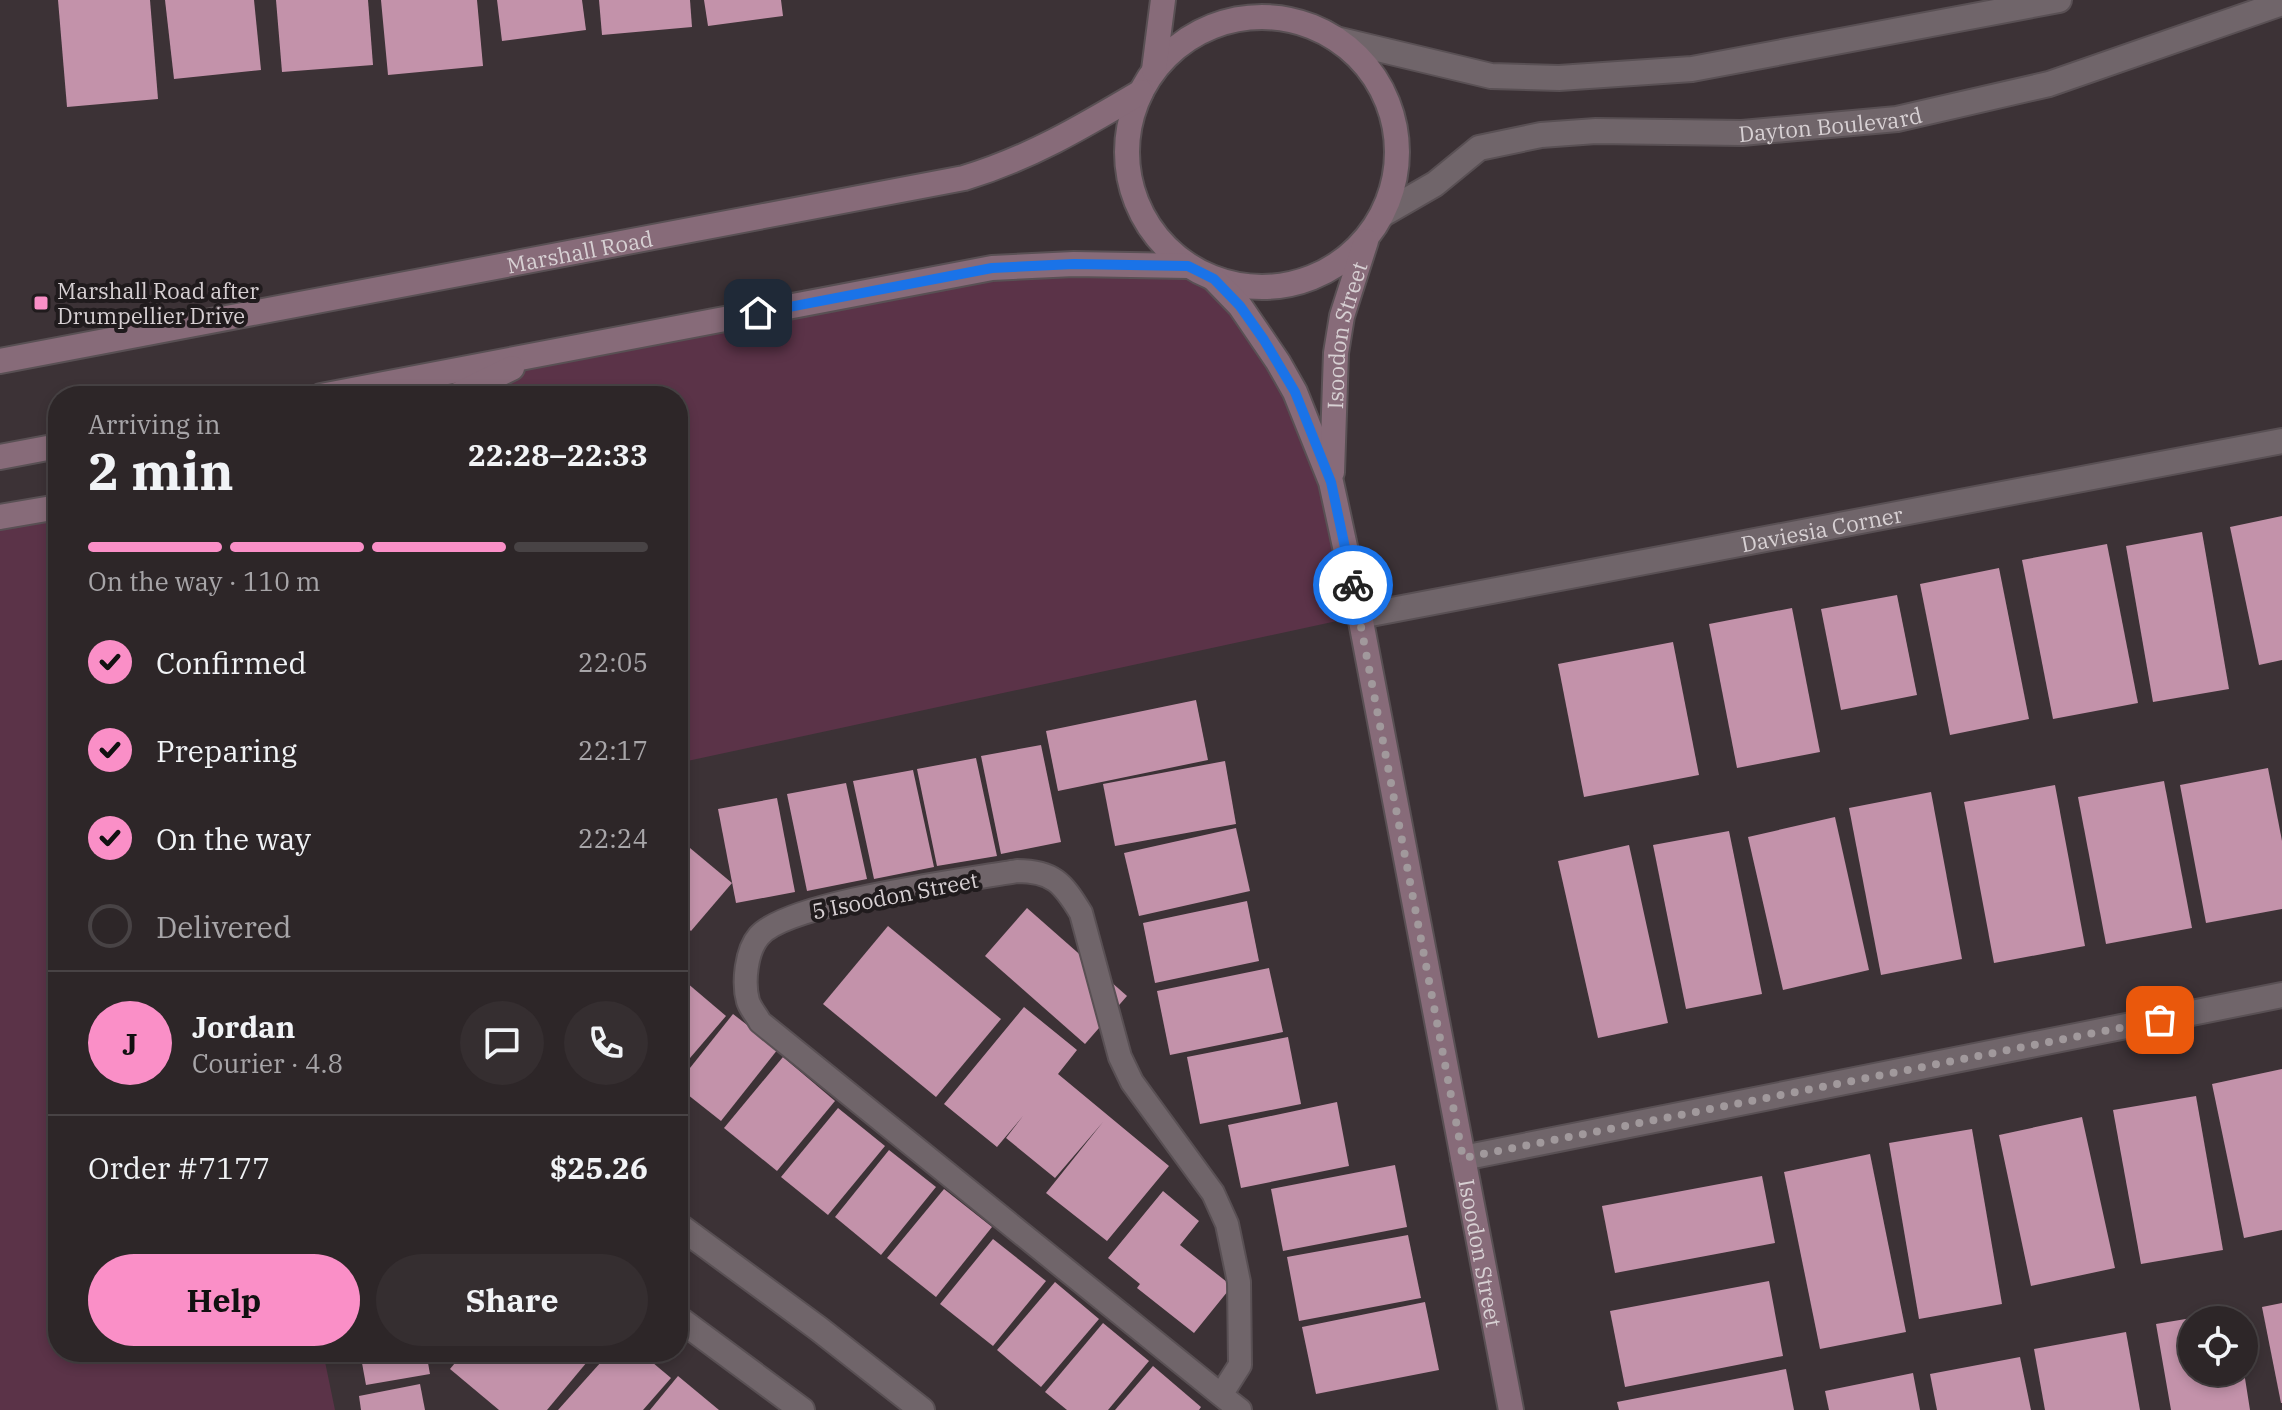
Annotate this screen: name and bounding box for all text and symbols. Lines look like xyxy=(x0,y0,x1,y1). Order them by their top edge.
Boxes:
street label: Dayton Boulevard xyxy=(1737,99,1925,148)
street label: Marshall Road xyxy=(504,223,655,279)
street label: Isoodon Street xyxy=(1320,257,1373,410)
place label: Marshall Road after Drumpellier Drive xyxy=(57,276,259,330)
pin xyxy=(724,279,792,347)
icon: home xyxy=(736,291,780,335)
marker: Marshall Road after Drumpellier Drive xyxy=(32,294,50,312)
text: Arriving in xyxy=(88,407,221,441)
text: 22:28–22:33 xyxy=(468,435,648,474)
text: 2 min xyxy=(88,437,234,504)
street label: Daviesia Corner xyxy=(1738,499,1905,558)
courier xyxy=(1313,545,1393,625)
icon: bike xyxy=(1331,563,1375,607)
text: On the way · 110 m xyxy=(88,564,321,598)
icon: check xyxy=(88,640,132,684)
text: Confirmed xyxy=(156,643,307,682)
text: 22:05 xyxy=(578,645,648,679)
icon: check xyxy=(88,728,132,772)
text: Preparing xyxy=(156,731,297,770)
text: 22:17 xyxy=(578,733,648,767)
icon: check xyxy=(88,816,132,860)
text: On the way xyxy=(156,819,311,858)
text: 22:24 xyxy=(578,821,648,855)
street label: 5 Isoodon Street xyxy=(809,865,981,925)
text: Delivered xyxy=(156,907,291,946)
pin xyxy=(2126,986,2194,1054)
icon: bag xyxy=(2138,998,2182,1042)
button: chat xyxy=(460,1001,544,1085)
button: phone xyxy=(564,1001,648,1085)
text: Jordan xyxy=(192,1007,295,1046)
text: J xyxy=(122,1024,138,1063)
text: Courier · 4.8 xyxy=(192,1046,343,1080)
text: Order #7177 xyxy=(88,1148,270,1187)
text: $25.26 xyxy=(550,1148,648,1187)
street label: Isoodon Street xyxy=(1453,1176,1509,1330)
button: Help xyxy=(88,1254,360,1346)
button: Share xyxy=(376,1254,648,1346)
map controls xyxy=(2178,1306,2258,1386)
button: locate xyxy=(2178,1306,2258,1386)

